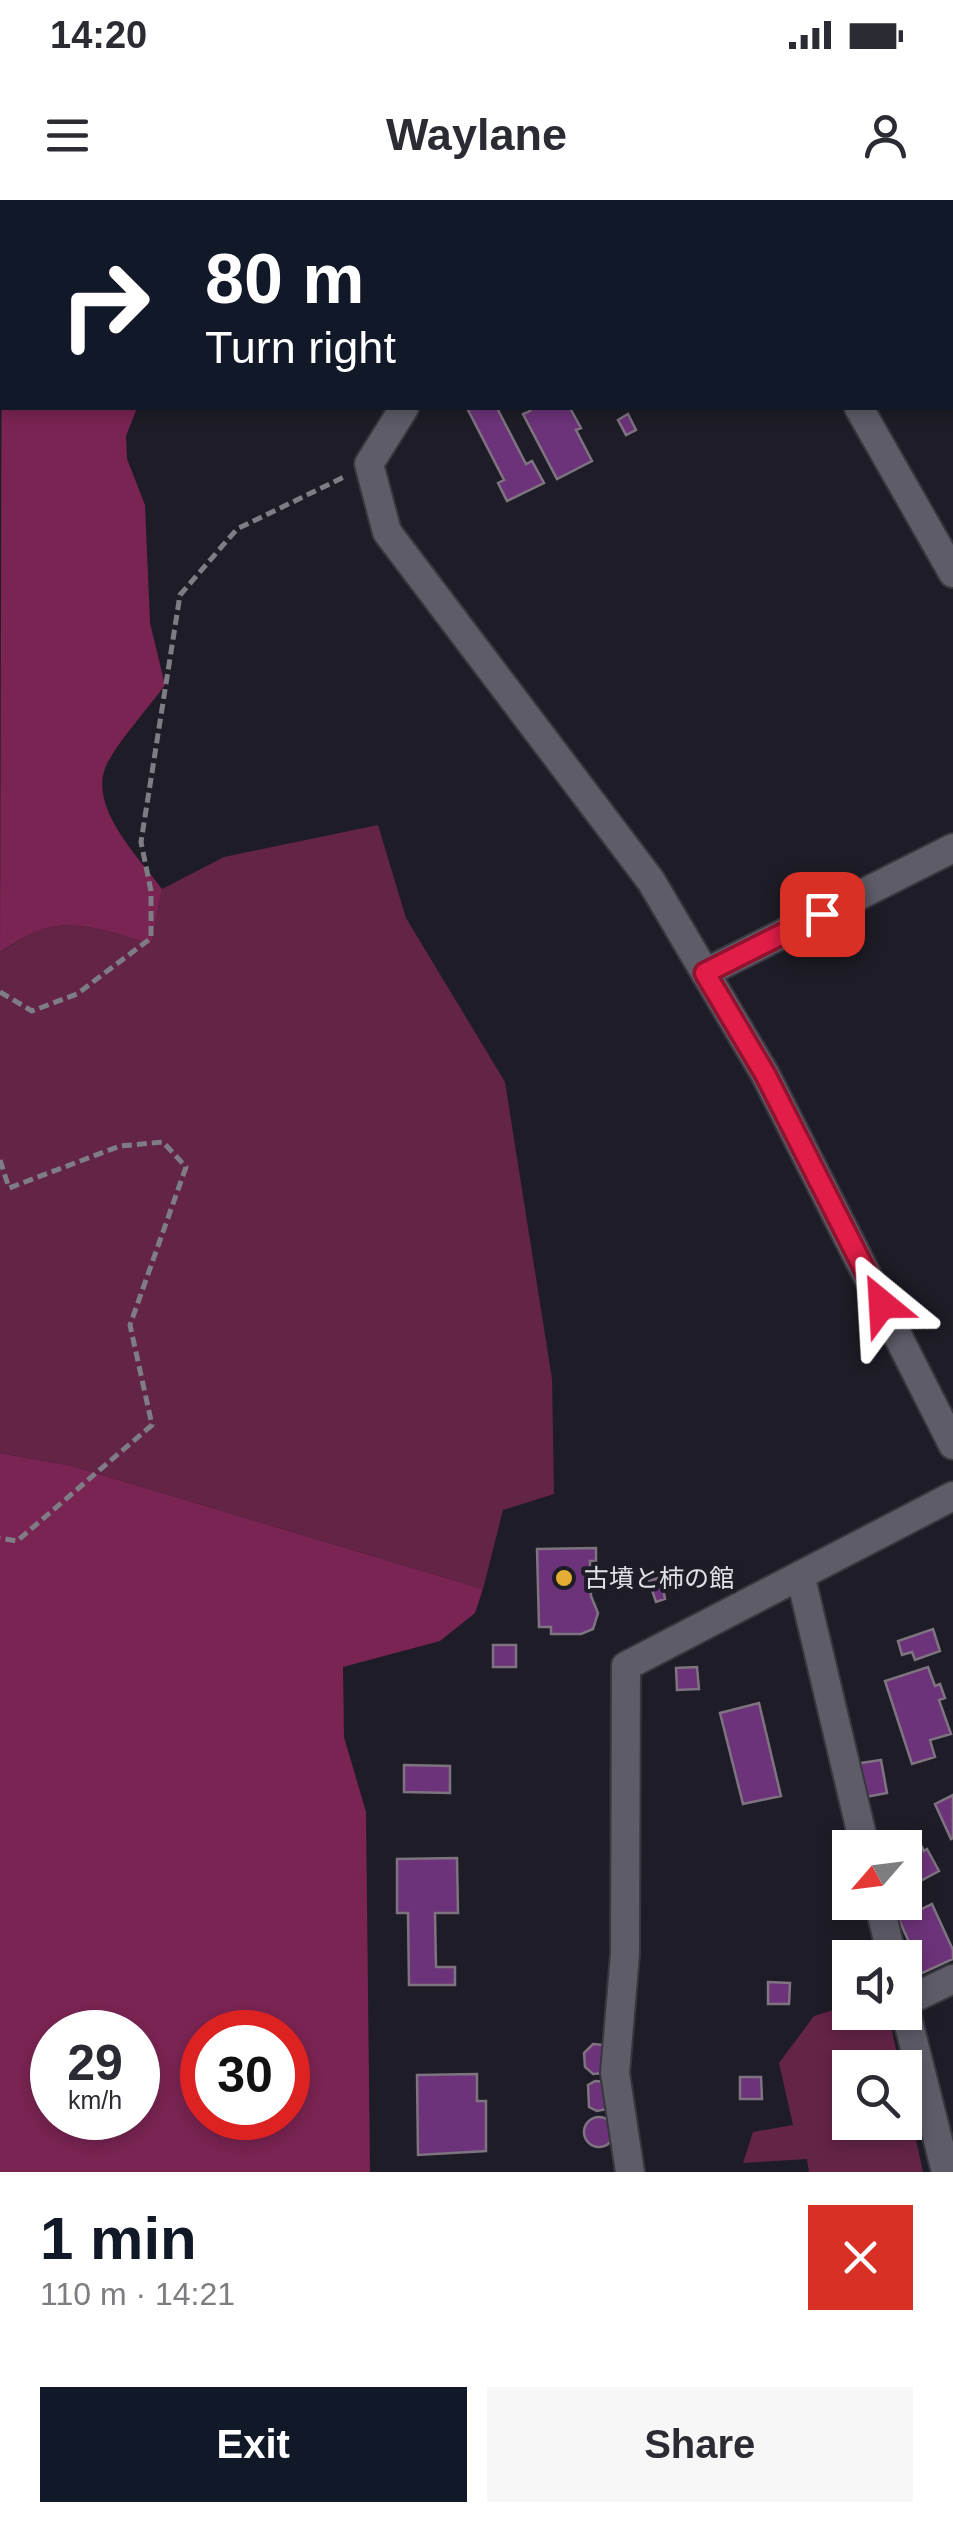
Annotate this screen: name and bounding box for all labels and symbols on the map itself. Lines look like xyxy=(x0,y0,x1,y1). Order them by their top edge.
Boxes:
pin xyxy=(780,872,865,957)
position arrow xyxy=(830,1252,934,1356)
place label: 古墳と柿の館 xyxy=(584,1564,734,1592)
marker: 古墳と柿の館 xyxy=(553,1567,575,1589)
north arrow xyxy=(832,1830,922,1920)
speed limit sign: 30 xyxy=(180,2010,310,2140)

